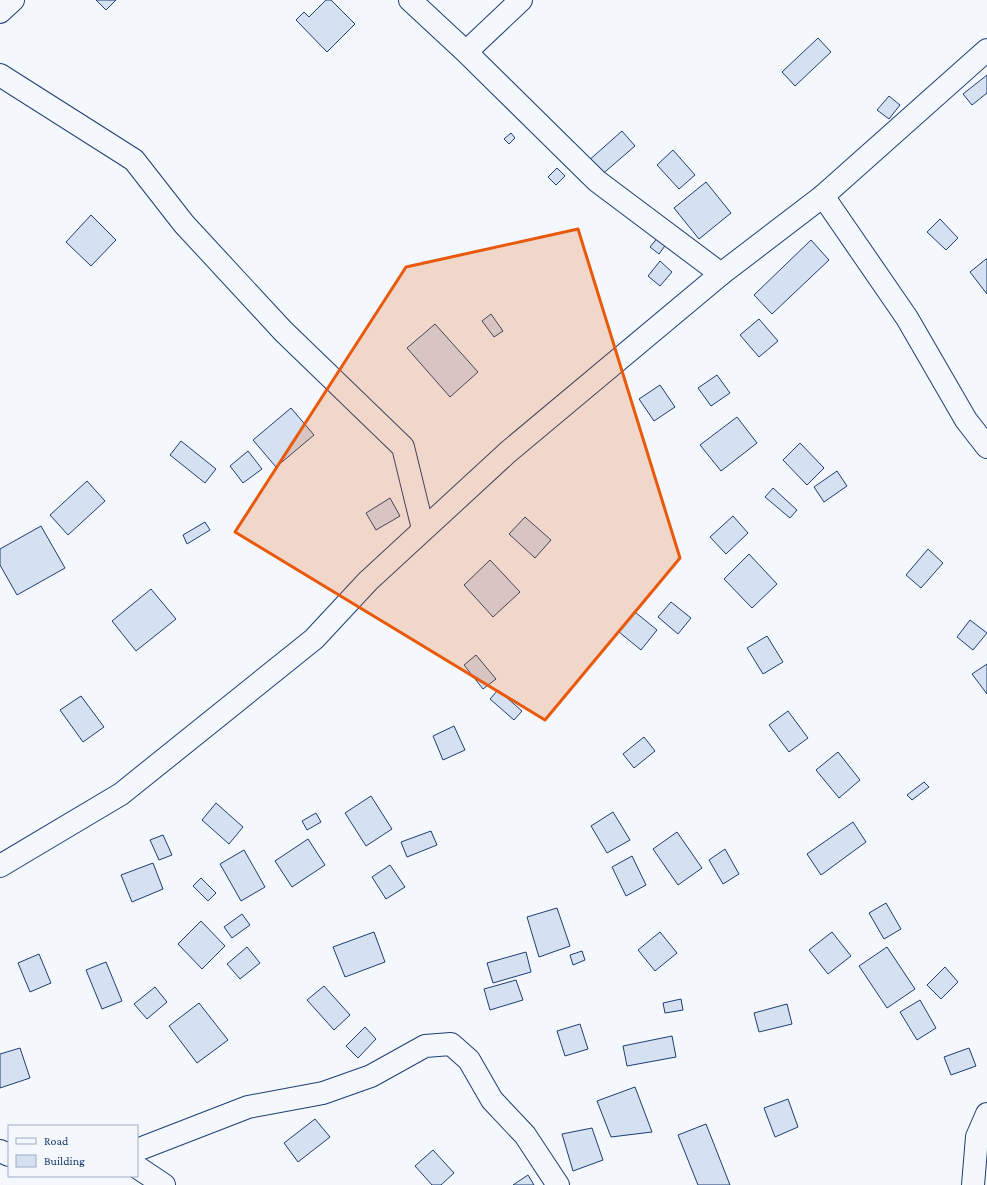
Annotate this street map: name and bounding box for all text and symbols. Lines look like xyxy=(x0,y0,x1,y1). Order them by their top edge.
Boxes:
legend xyxy=(8,1125,138,1177)
text: Road xyxy=(44,1134,69,1148)
text: Building xyxy=(44,1154,85,1168)

